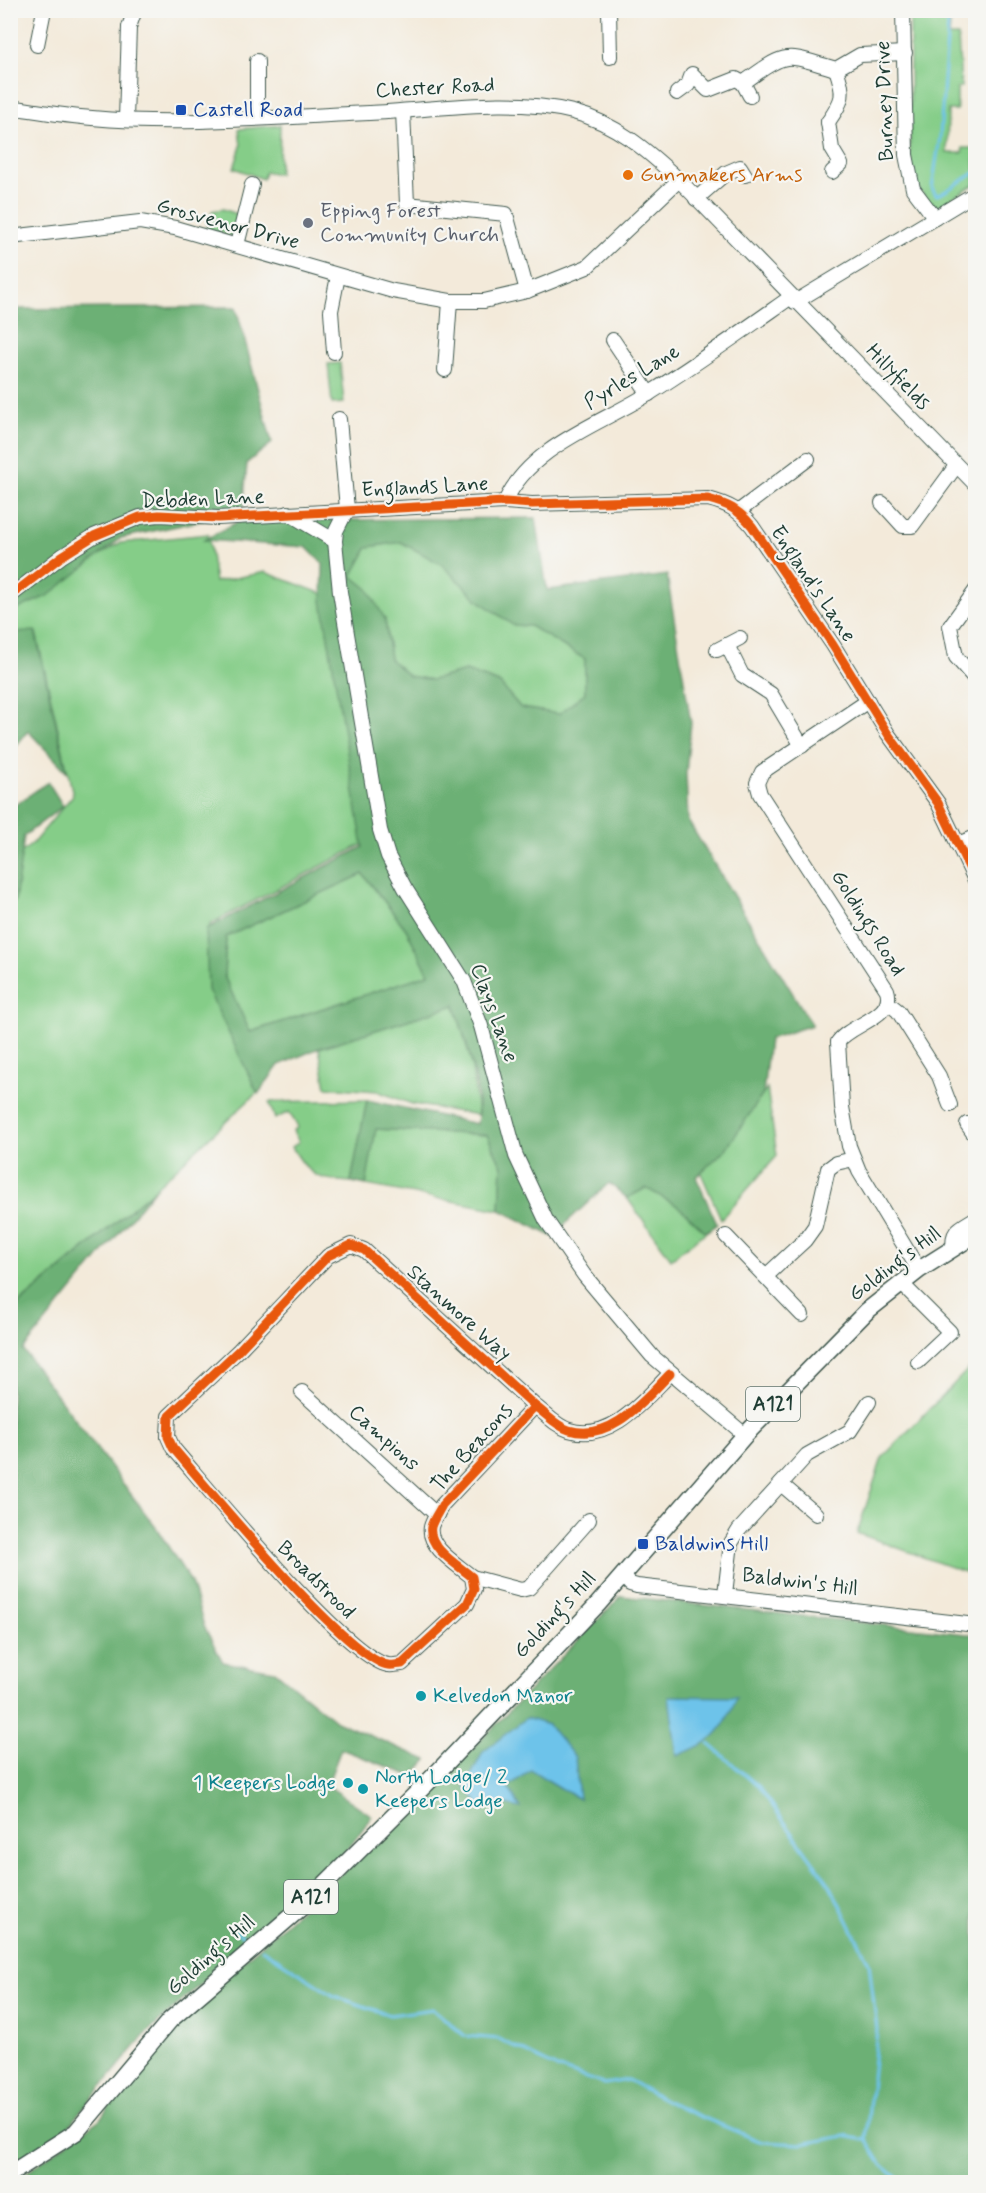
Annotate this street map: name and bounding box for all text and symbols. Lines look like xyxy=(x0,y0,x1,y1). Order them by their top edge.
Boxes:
street label: Burney Drive xyxy=(869,40,901,162)
street label: Chester Road xyxy=(375,71,495,105)
place label: Castell Road xyxy=(193,96,303,124)
marker: Castell Road xyxy=(174,103,188,117)
place label: Gunmakers Arms xyxy=(640,161,803,189)
marker: Gunmakers Arms xyxy=(621,168,635,182)
street label: Grosvenor Drive xyxy=(154,191,302,257)
place label: Epping Forest Community Church xyxy=(320,197,499,249)
marker: Epping Forest Community Church xyxy=(301,216,315,230)
street label: Pyrles Lane xyxy=(579,337,685,417)
street label: Hillyfields xyxy=(859,338,937,416)
street label: Englands Lane xyxy=(361,470,489,506)
street label: Debden Lane xyxy=(141,483,265,515)
street label: England's Lane xyxy=(762,520,862,649)
street label: Goldings Road xyxy=(823,865,912,982)
street label: Clays Lane xyxy=(463,960,525,1066)
street label: Golding's Hill xyxy=(843,1220,948,1310)
street label: Stanmore Way xyxy=(401,1258,517,1368)
road number: A121 xyxy=(746,1387,800,1421)
street label: Campions xyxy=(342,1398,426,1478)
street label: The Beacons xyxy=(425,1398,519,1498)
place label: Baldwins Hill xyxy=(655,1530,768,1558)
street label: Broadstrood xyxy=(271,1535,361,1625)
marker: Baldwins Hill xyxy=(636,1537,650,1551)
street label: Baldwin's Hill xyxy=(740,1561,860,1603)
street label: Golding's Hill xyxy=(507,1565,604,1666)
place label: Kelvedon Manor xyxy=(433,1682,573,1710)
marker: Kelvedon Manor xyxy=(414,1689,428,1703)
place label: North Lodge/ 2 Keepers Lodge xyxy=(375,1763,507,1815)
place label: 1 Keepers Lodge xyxy=(193,1769,336,1797)
marker: 1 Keepers Lodge xyxy=(341,1776,355,1790)
marker: North Lodge/ 2 Keepers Lodge xyxy=(356,1782,370,1796)
road number: A121 xyxy=(284,1880,338,1914)
street label: Golding's Hill xyxy=(161,1909,263,2003)

